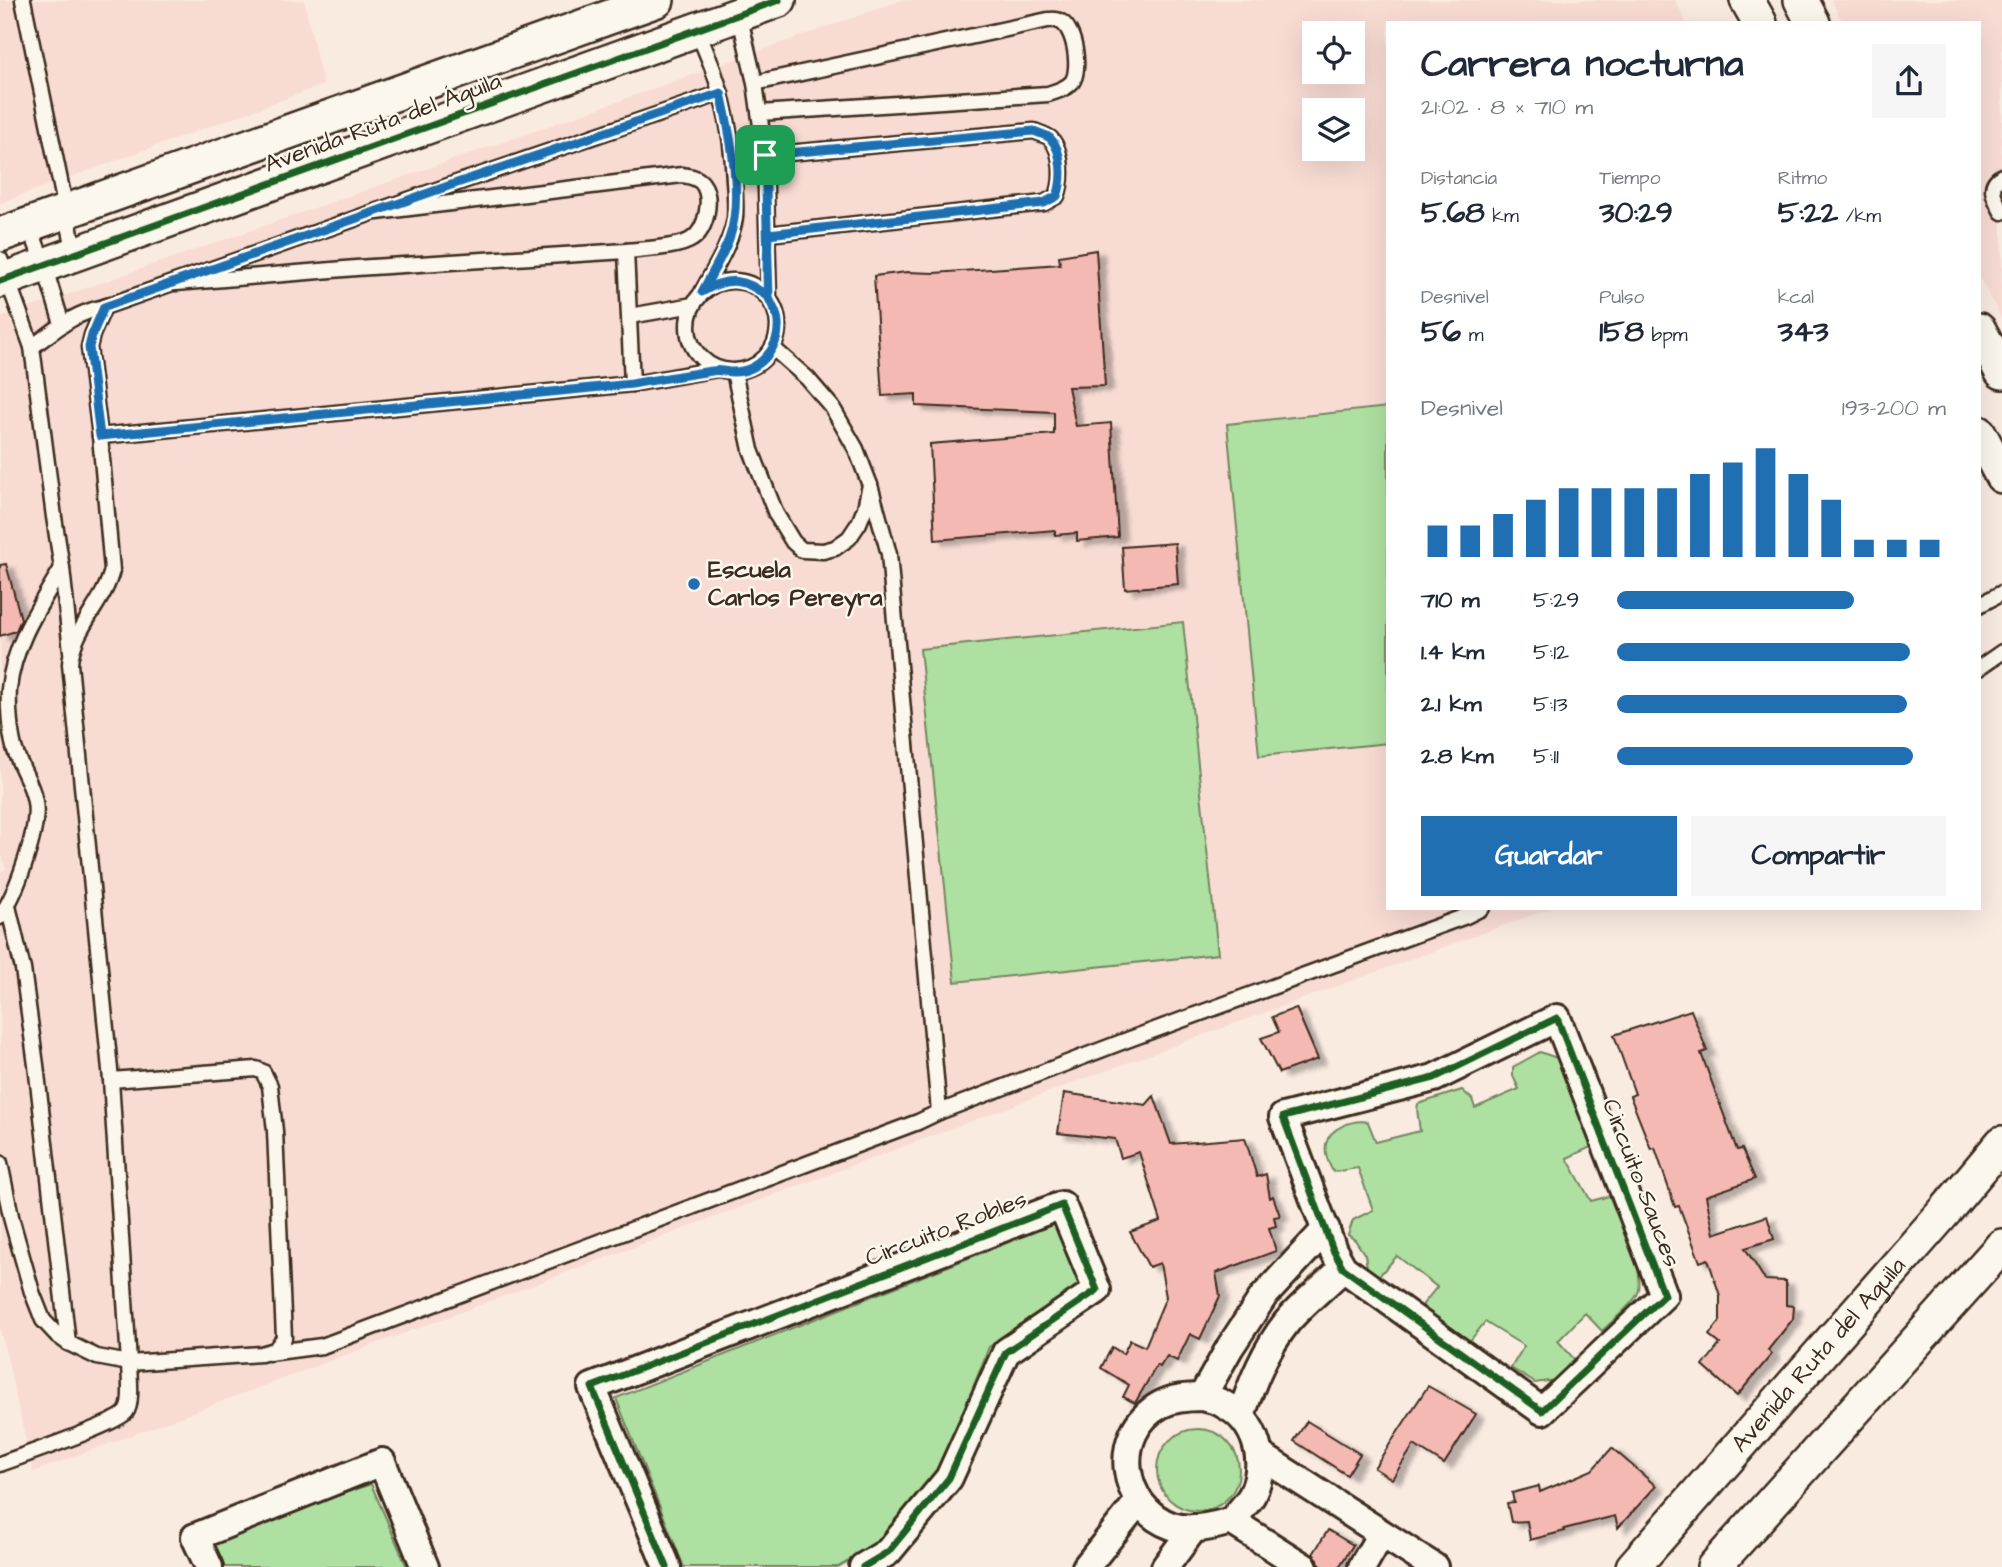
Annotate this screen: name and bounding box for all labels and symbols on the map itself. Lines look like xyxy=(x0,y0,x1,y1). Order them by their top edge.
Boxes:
street label: Avenida Ruta del Águila xyxy=(260,64,506,183)
pin xyxy=(735,125,795,185)
place label: Escuela Carlos Pereyra xyxy=(708,553,883,617)
marker: Escuela Carlos Pereyra xyxy=(686,576,702,592)
street label: Circuito Sauces xyxy=(1593,1094,1689,1272)
street label: Circuito Robles xyxy=(860,1183,1032,1275)
street label: Avenida Ruta del Aguila xyxy=(1724,1250,1914,1460)

